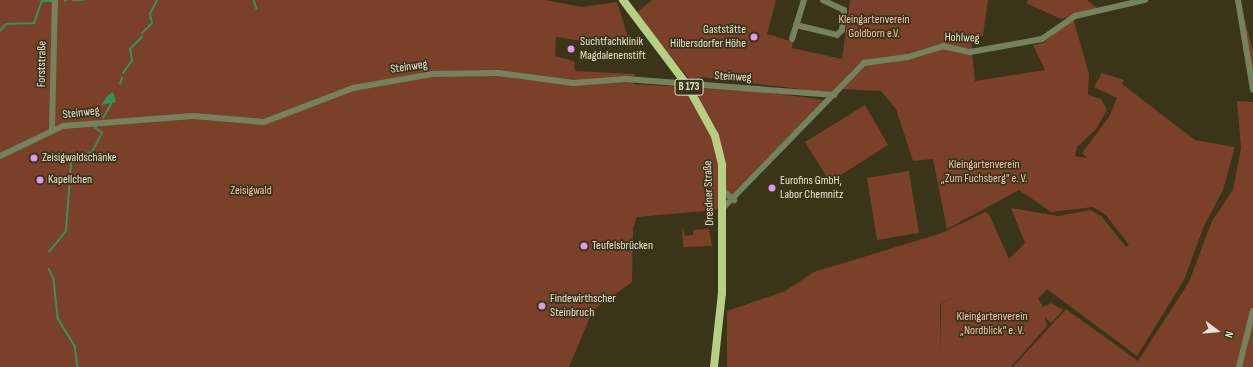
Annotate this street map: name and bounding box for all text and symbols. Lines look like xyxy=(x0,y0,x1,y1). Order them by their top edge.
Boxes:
park label: Kleingartenverein Goldborn e.V. xyxy=(838,13,910,41)
place label: Gaststätte Hilbersdorfer Höhe xyxy=(670,23,746,51)
street label: Hohlweg xyxy=(944,30,980,46)
marker: Gaststätte Hilbersdorfer Höhe xyxy=(749,32,759,42)
place label: Suchtfachklinik Magdalenenstift xyxy=(580,35,646,63)
street label: Forststraße xyxy=(34,41,50,87)
marker: Suchtfachklinik Magdalenenstift xyxy=(565,43,577,55)
street label: Steinweg xyxy=(390,57,428,77)
street label: Steinweg xyxy=(714,69,752,85)
road number: B 173 xyxy=(674,78,704,96)
street label: Steinweg xyxy=(62,104,100,122)
place label: Zeisigwaldschänke xyxy=(42,151,117,165)
marker: Zeisigwaldschänke xyxy=(29,153,39,163)
park label: Kleingartenverein „Zum Fuchsberg“ e. V. xyxy=(941,158,1027,186)
street label: Dresdner Straße xyxy=(701,160,717,226)
place label: Kapellchen xyxy=(48,173,92,187)
place label: Eurofins GmbH, Labor Chemnitz xyxy=(780,174,843,202)
marker: Kapellchen xyxy=(35,175,45,185)
marker: Eurofins GmbH, Labor Chemnitz xyxy=(767,183,777,193)
park label: Zeisigwald xyxy=(230,184,272,198)
place label: Teufelsbrücken xyxy=(592,239,653,253)
marker: Teufelsbrücken xyxy=(579,241,589,251)
place label: Findewirthscher Steinbruch xyxy=(550,292,616,320)
marker: Findewirthscher Steinbruch xyxy=(537,301,547,311)
park label: Kleingartenverein „Nordblick“ e. V. xyxy=(956,310,1028,338)
north arrow xyxy=(1197,311,1237,351)
text: N xyxy=(1222,330,1236,339)

